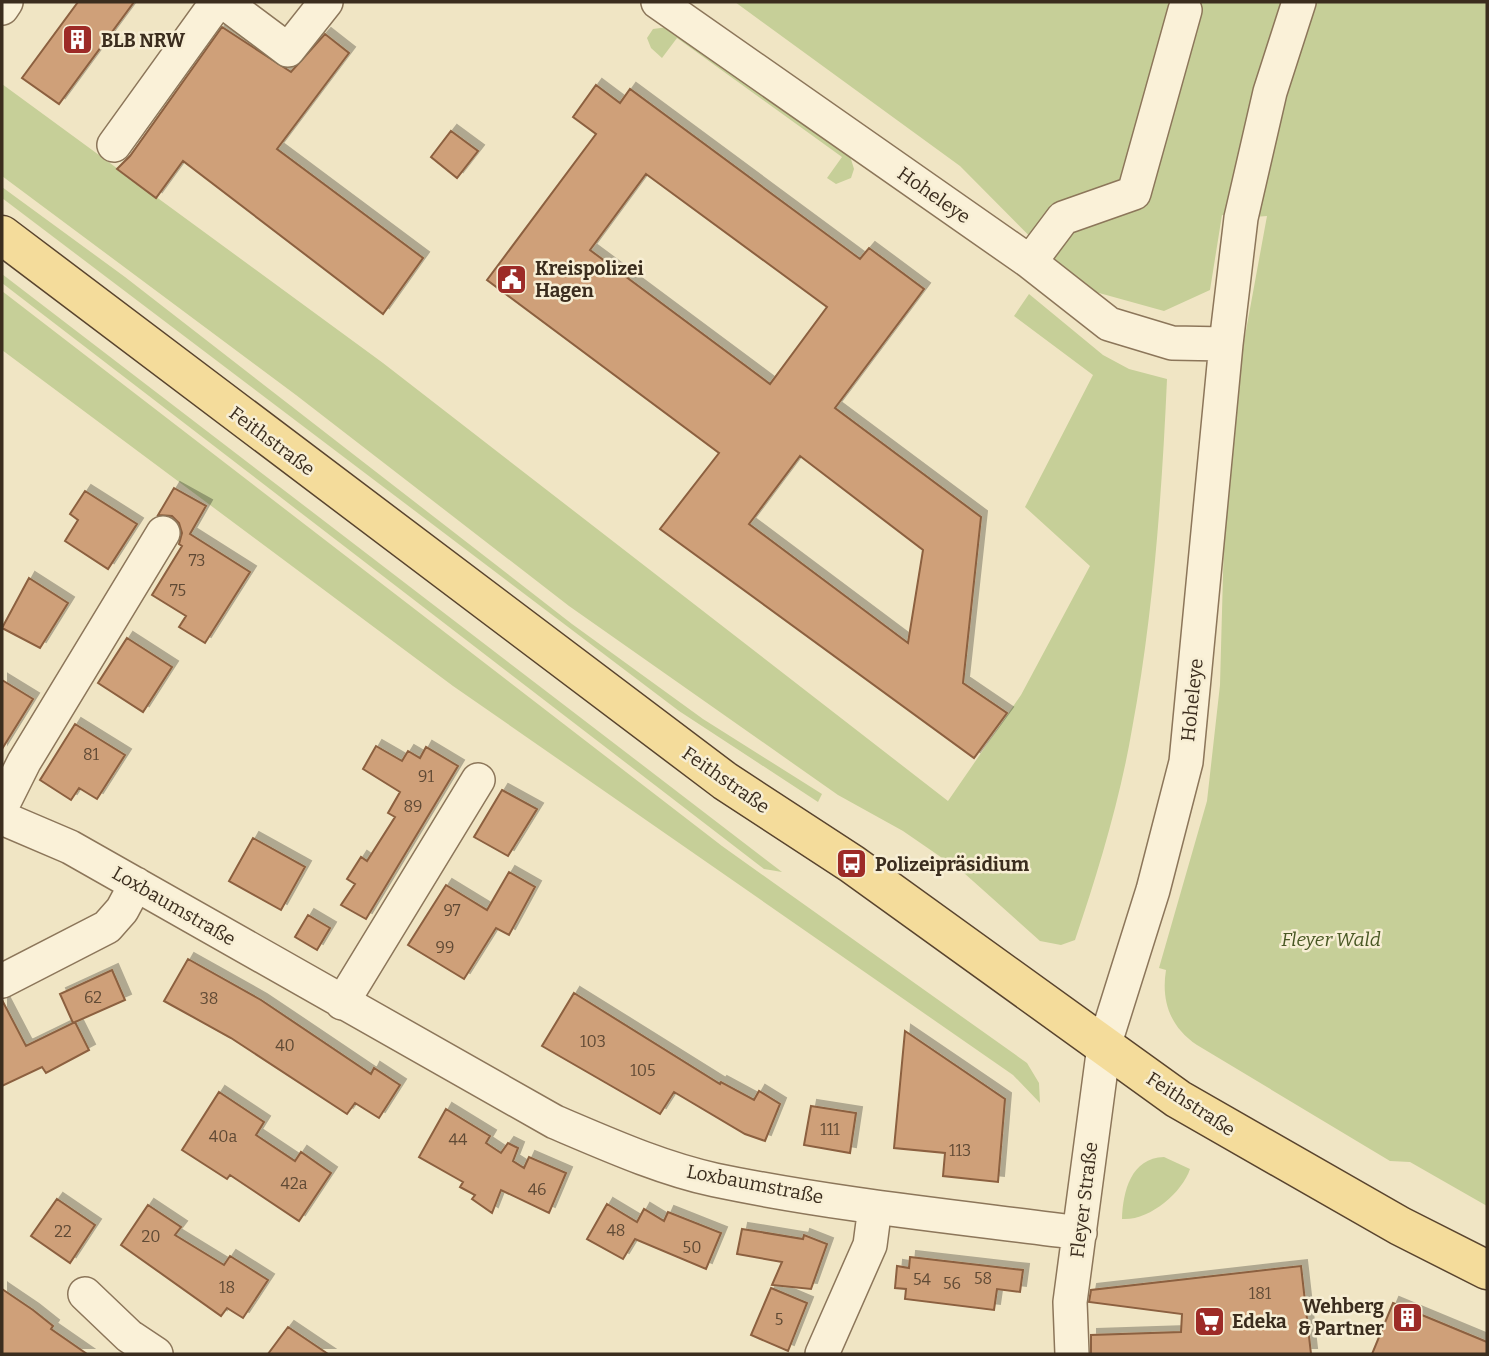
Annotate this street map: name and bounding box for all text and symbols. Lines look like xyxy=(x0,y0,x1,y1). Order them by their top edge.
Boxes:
building icon: BLB NRW xyxy=(61,23,95,57)
place label: BLB NRW xyxy=(101,29,186,52)
street label: Hoheleye xyxy=(893,162,975,228)
place label: Kreispolizei Hagen xyxy=(535,257,643,302)
public building icon: Kreispolizei Hagen xyxy=(495,262,529,296)
street label: Feithstraße xyxy=(225,401,319,481)
house number: 73 xyxy=(189,551,205,570)
house number: 75 xyxy=(170,581,186,600)
street label: Hoheleye xyxy=(1176,657,1208,743)
street label: Feithstraße xyxy=(678,742,774,818)
house number: 81 xyxy=(83,745,100,764)
house number: 91 xyxy=(418,767,434,786)
house number: 89 xyxy=(404,797,423,816)
bus stop icon: Polizeipräsidium xyxy=(835,847,869,881)
place label: Polizeipräsidium xyxy=(875,853,1029,876)
street label: Loxbaumstraße xyxy=(108,861,240,951)
house number: 97 xyxy=(443,901,461,920)
park label: Fleyer Wald xyxy=(1281,928,1381,951)
house number: 99 xyxy=(436,938,454,957)
house number: 62 xyxy=(84,988,102,1007)
house number: 38 xyxy=(200,989,218,1008)
house number: 103 xyxy=(580,1032,606,1051)
house number: 40 xyxy=(275,1036,295,1055)
house number: 105 xyxy=(630,1061,656,1080)
street label: Feithstraße xyxy=(1142,1067,1240,1141)
house number: 111 xyxy=(820,1120,840,1139)
house number: 40a xyxy=(209,1127,237,1146)
house number: 44 xyxy=(449,1130,468,1149)
house number: 113 xyxy=(949,1141,971,1160)
street label: Fleyer Straße xyxy=(1065,1141,1103,1259)
street label: Loxbaumstraße xyxy=(685,1159,825,1209)
house number: 42a xyxy=(281,1174,308,1193)
house number: 46 xyxy=(528,1180,546,1199)
house number: 48 xyxy=(607,1221,625,1240)
house number: 22 xyxy=(54,1222,72,1241)
house number: 20 xyxy=(142,1227,160,1246)
house number: 50 xyxy=(683,1238,701,1257)
house number: 58 xyxy=(974,1269,992,1288)
house number: 54 xyxy=(913,1270,932,1289)
house number: 56 xyxy=(943,1274,961,1293)
house number: 18 xyxy=(219,1278,235,1297)
house number: 181 xyxy=(1249,1284,1272,1303)
place label: Wehberg & Partner xyxy=(1298,1295,1384,1340)
building icon: Wehberg & Partner xyxy=(1390,1300,1424,1334)
supermarket icon: Edeka xyxy=(1192,1304,1226,1338)
house number: 5 xyxy=(775,1310,783,1329)
place label: Edeka xyxy=(1232,1310,1287,1333)

